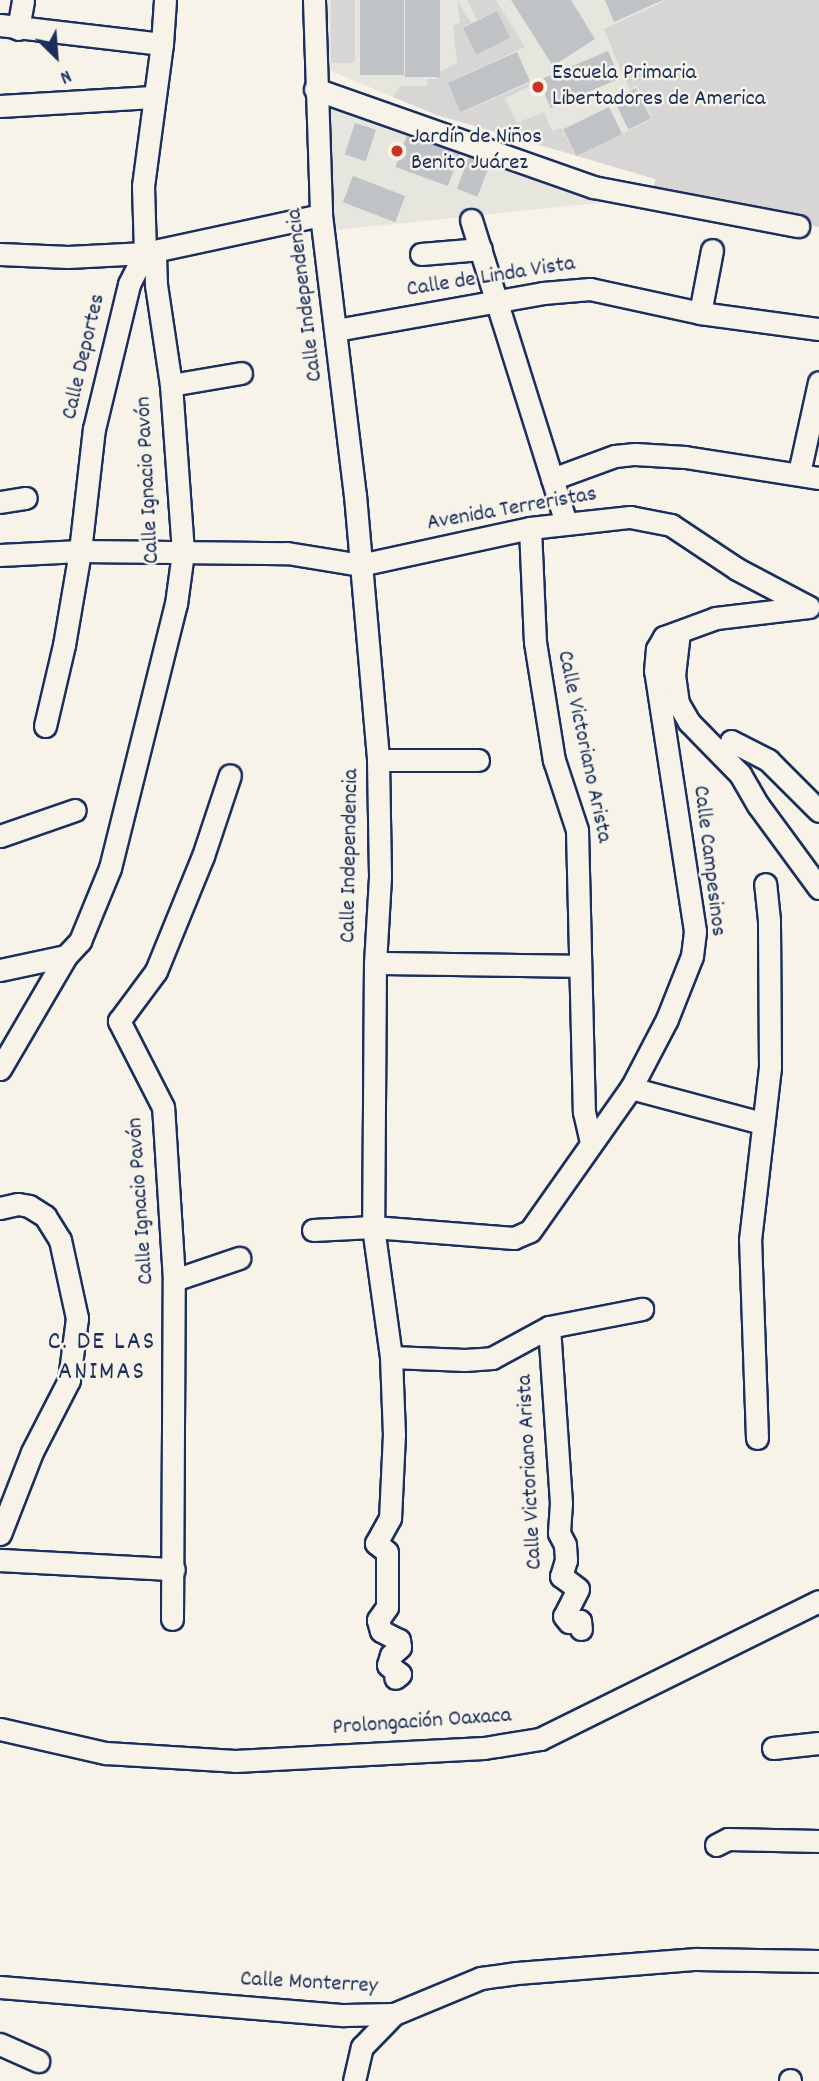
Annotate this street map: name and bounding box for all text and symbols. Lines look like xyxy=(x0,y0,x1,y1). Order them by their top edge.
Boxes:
north arrow xyxy=(21,21,91,91)
place label: Escuela Primaria Libertadores de America xyxy=(552,60,766,114)
text: N xyxy=(55,61,75,90)
marker: Escuela Primaria Libertadores de America xyxy=(530,79,546,95)
place label: Jardín de Niños Benito Juárez xyxy=(411,124,542,178)
marker: Jardín de Niños Benito Juárez xyxy=(389,143,405,159)
street label: Calle Independencia xyxy=(282,207,330,383)
street label: Calle de Linda Vista xyxy=(405,251,577,305)
street label: Calle Deportes xyxy=(57,291,113,423)
street label: Calle Ignacio Pavón xyxy=(131,396,167,564)
street label: Avenida Terreristas xyxy=(425,481,599,539)
street label: Calle Victoriano Arista xyxy=(549,648,617,846)
street label: Calle Independencia xyxy=(336,769,366,943)
street label: Calle Campesinos xyxy=(685,784,731,938)
street label: Calle Ignacio Pavón xyxy=(122,1116,162,1286)
district label: C. DE LAS ANIMAS xyxy=(49,1327,155,1388)
street label: Calle Victoriano Arista xyxy=(512,1374,550,1570)
street label: Prolongación Oaxaca xyxy=(332,1703,512,1743)
street label: Calle Monterrey xyxy=(239,1967,379,2001)

